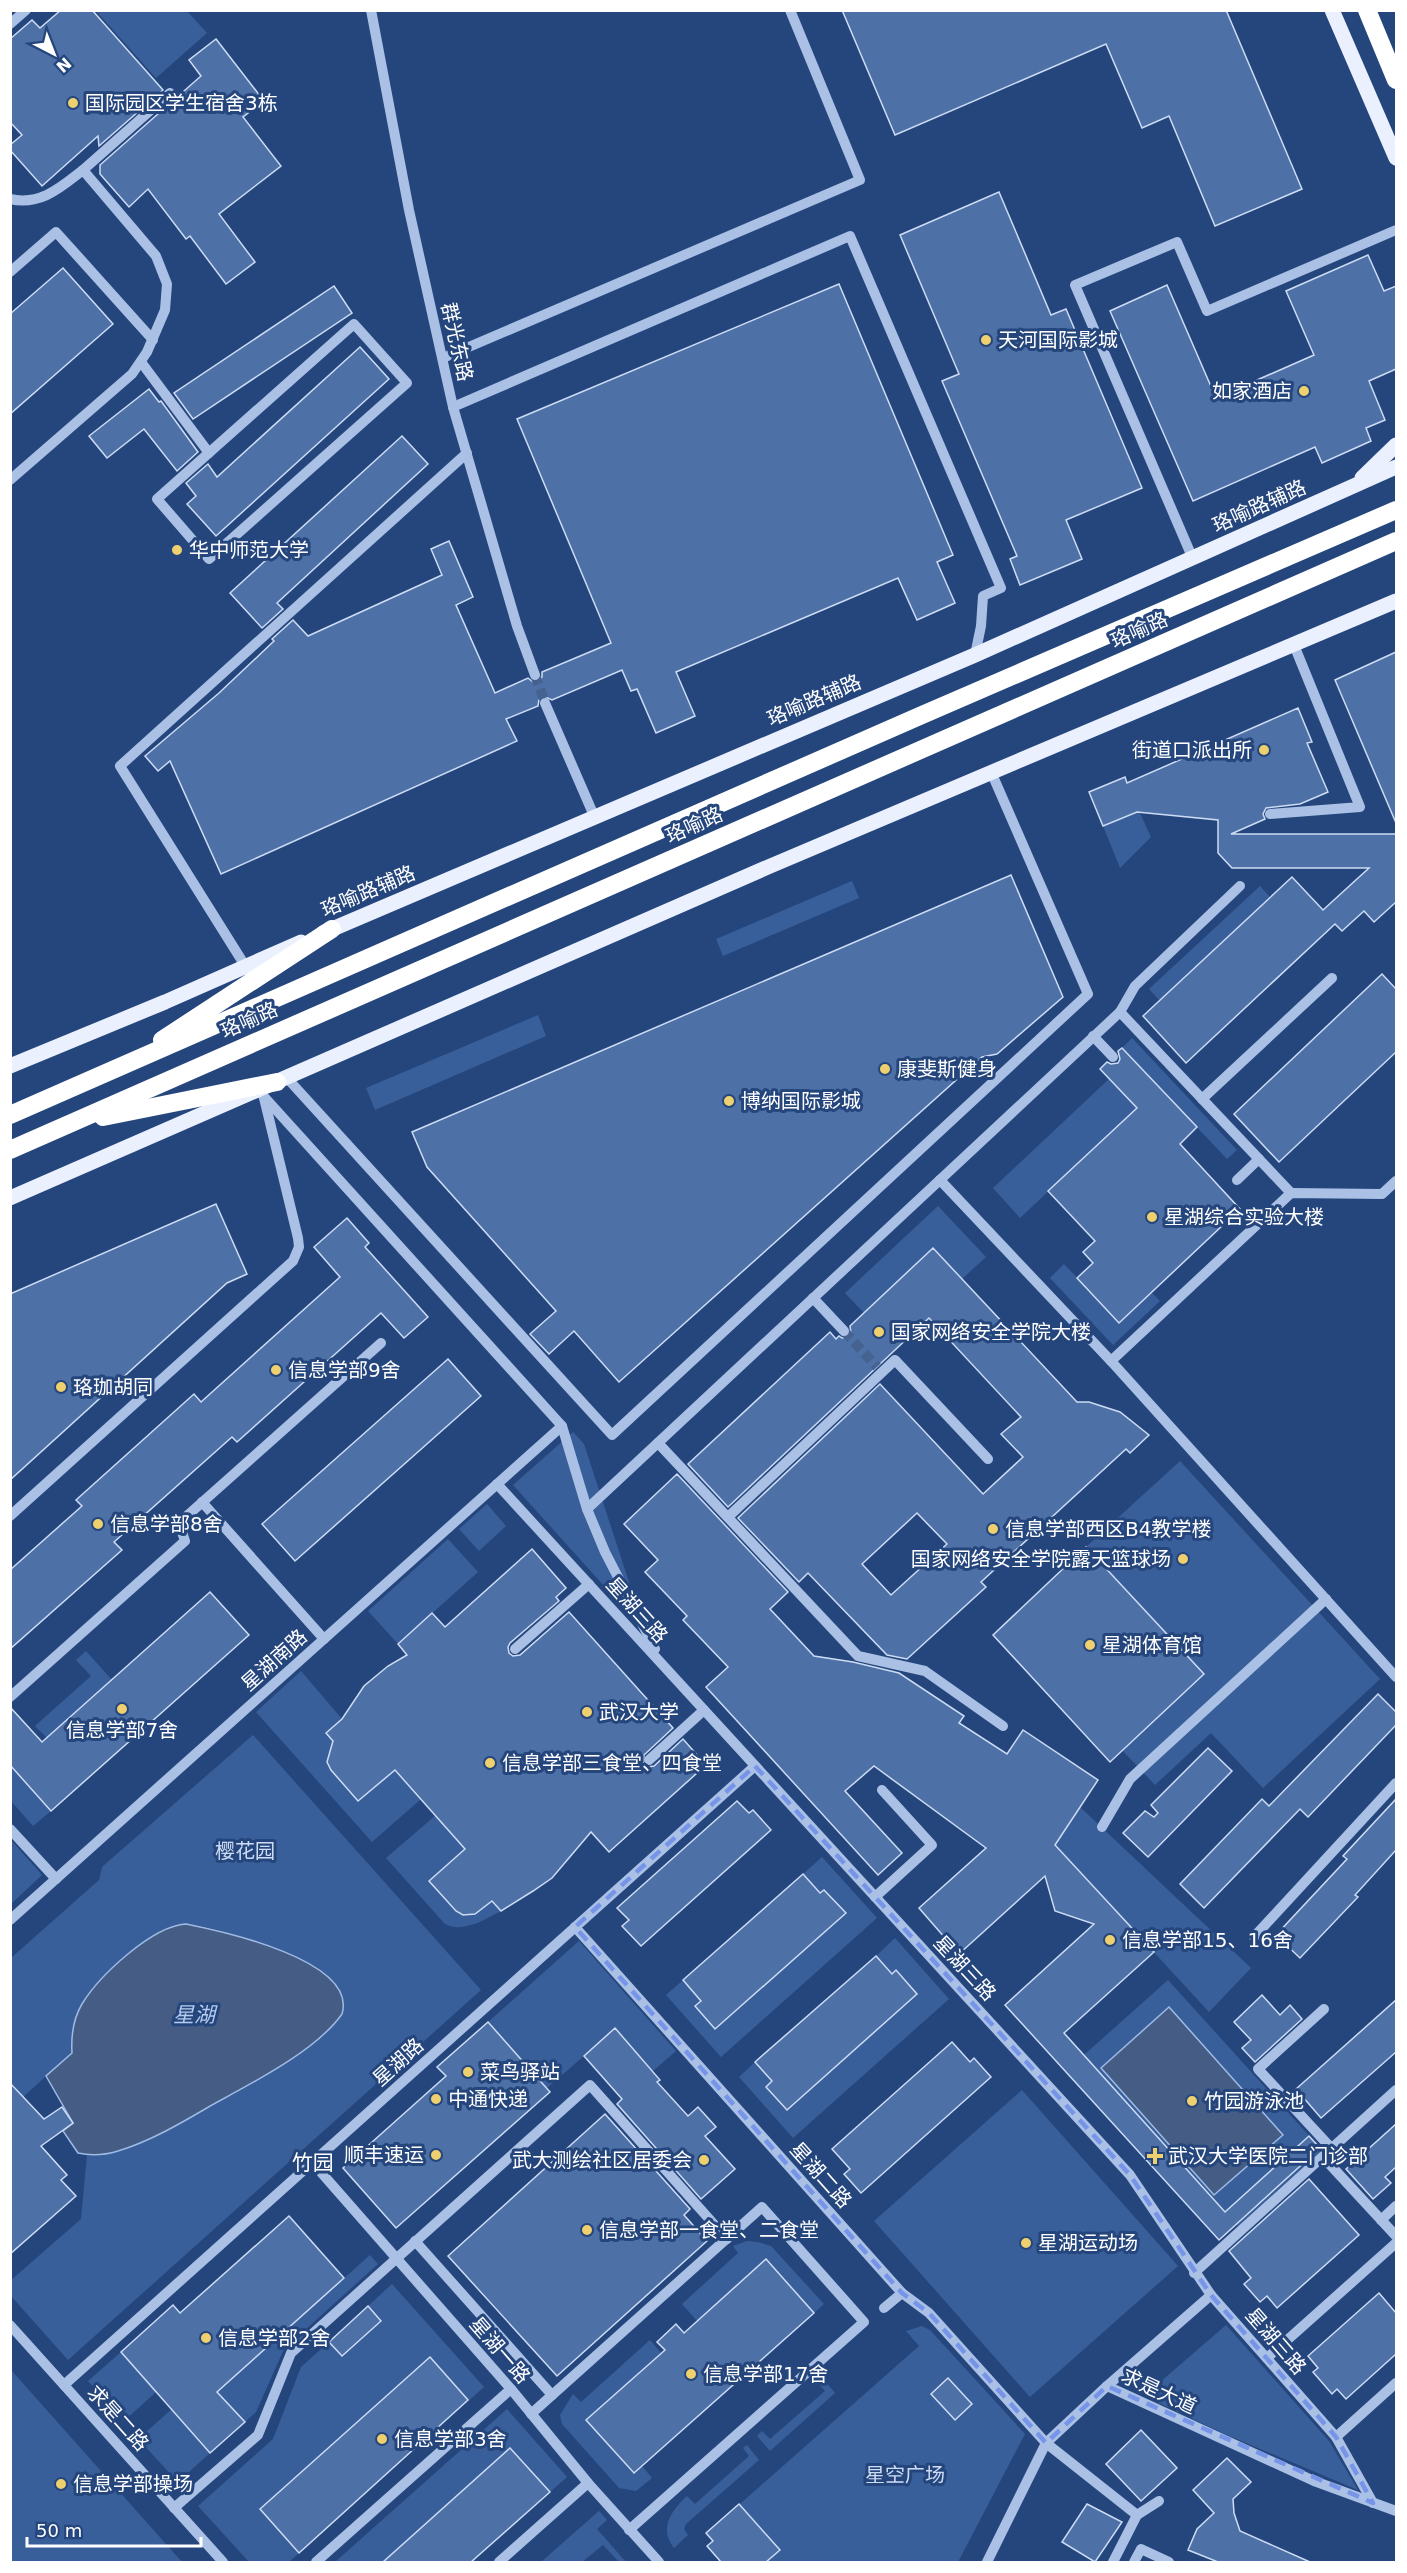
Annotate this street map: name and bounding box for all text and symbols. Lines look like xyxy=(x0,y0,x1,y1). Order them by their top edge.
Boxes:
north arrow xyxy=(24,24,84,84)
text: N xyxy=(52,53,75,76)
place label: 国际园区学生宿舍3栋 xyxy=(85,91,278,115)
marker: 国际园区学生宿舍3栋 xyxy=(66,96,80,110)
street label: 群光东路 xyxy=(436,300,478,384)
place label: 天河国际影城 xyxy=(998,328,1118,352)
marker: 天河国际影城 xyxy=(979,333,993,347)
place label: 如家酒店 xyxy=(1212,379,1292,403)
marker: 如家酒店 xyxy=(1297,384,1311,398)
street label: 珞喻路辅路 xyxy=(1208,475,1310,537)
place label: 华中师范大学 xyxy=(189,538,309,562)
marker: 华中师范大学 xyxy=(170,543,184,557)
street label: 珞喻路 xyxy=(1107,607,1171,653)
street label: 珞喻路辅路 xyxy=(763,669,865,731)
place label: 街道口派出所 xyxy=(1132,738,1252,762)
marker: 街道口派出所 xyxy=(1257,743,1271,757)
street label: 珞喻路 xyxy=(662,802,726,848)
street label: 珞喻路辅路 xyxy=(317,860,419,922)
street label: 珞喻路 xyxy=(217,997,281,1043)
place label: 康斐斯健身 xyxy=(897,1057,997,1081)
marker: 康斐斯健身 xyxy=(878,1062,892,1076)
place label: 博纳国际影城 xyxy=(741,1089,861,1113)
marker: 博纳国际影城 xyxy=(722,1094,736,1108)
place label: 星湖综合实验大楼 xyxy=(1164,1205,1324,1229)
marker: 星湖综合实验大楼 xyxy=(1145,1210,1159,1224)
place label: 国家网络安全学院大楼 xyxy=(891,1320,1091,1344)
marker: 国家网络安全学院大楼 xyxy=(872,1325,886,1339)
place label: 信息学部9舍 xyxy=(288,1358,401,1382)
marker: 信息学部9舍 xyxy=(269,1363,283,1377)
place label: 珞珈胡同 xyxy=(73,1375,153,1399)
marker: 珞珈胡同 xyxy=(54,1380,68,1394)
place label: 信息学部8舍 xyxy=(110,1512,223,1536)
marker: 信息学部8舍 xyxy=(91,1517,105,1531)
place label: 信息学部西区B4教学楼 xyxy=(1005,1517,1211,1541)
marker: 信息学部西区B4教学楼 xyxy=(986,1522,1000,1536)
place label: 国家网络安全学院露天篮球场 xyxy=(911,1547,1171,1571)
marker: 国家网络安全学院露天篮球场 xyxy=(1176,1552,1190,1566)
street label: 星湖三路 xyxy=(601,1572,673,1648)
street label: 星湖南路 xyxy=(236,1624,312,1696)
place label: 星湖体育馆 xyxy=(1102,1633,1202,1657)
marker: 星湖体育馆 xyxy=(1083,1638,1097,1652)
place label: 武汉大学 xyxy=(599,1700,679,1724)
marker: 信息学部7舍 xyxy=(115,1702,129,1716)
marker: 武汉大学 xyxy=(580,1705,594,1719)
place label: 信息学部7舍 xyxy=(66,1718,178,1742)
place label: 信息学部三食堂、四食堂 xyxy=(502,1751,722,1775)
marker: 信息学部三食堂、四食堂 xyxy=(483,1756,497,1770)
park label: 樱花园 xyxy=(215,1839,275,1863)
place label: 信息学部15、16舍 xyxy=(1122,1928,1293,1952)
street label: 星湖三路 xyxy=(929,1931,1001,2005)
marker: 信息学部15、16舍 xyxy=(1103,1933,1117,1947)
water label: 星湖 xyxy=(173,2003,218,2027)
street label: 星湖路 xyxy=(368,2033,428,2091)
place label: 菜鸟驿站 xyxy=(480,2060,560,2084)
marker: 菜鸟驿站 xyxy=(461,2065,475,2079)
place label: 中通快递 xyxy=(448,2087,528,2111)
place label: 竹园游泳池 xyxy=(1204,2089,1304,2113)
marker: 中通快递 xyxy=(429,2092,443,2106)
marker: 竹园游泳池 xyxy=(1185,2094,1199,2108)
street label: 星湖二路 xyxy=(785,2137,857,2213)
place label: 顺丰速运 xyxy=(344,2143,424,2167)
place label: 武汉大学医院二门诊部 xyxy=(1168,2144,1368,2168)
marker: 武汉大学医院二门诊部 xyxy=(1146,2147,1164,2165)
marker: 顺丰速运 xyxy=(429,2148,443,2162)
place label: 武大测绘社区居委会 xyxy=(512,2148,692,2172)
district label: 竹园 xyxy=(292,2151,334,2175)
marker: 武大测绘社区居委会 xyxy=(697,2153,711,2167)
place label: 信息学部一食堂、二食堂 xyxy=(599,2218,819,2242)
marker: 信息学部一食堂、二食堂 xyxy=(580,2223,594,2237)
place label: 星湖运动场 xyxy=(1038,2231,1138,2255)
marker: 星湖运动场 xyxy=(1019,2236,1033,2250)
street label: 星湖三路 xyxy=(1241,2303,1311,2379)
street label: 星湖一路 xyxy=(465,2312,535,2388)
place label: 信息学部2舍 xyxy=(218,2326,331,2350)
marker: 信息学部2舍 xyxy=(199,2331,213,2345)
place label: 信息学部17舍 xyxy=(703,2362,828,2386)
street label: 求是大道 xyxy=(1118,2363,1200,2419)
marker: 信息学部17舍 xyxy=(684,2367,698,2381)
street label: 求是二路 xyxy=(82,2380,154,2456)
place label: 信息学部3舍 xyxy=(394,2427,507,2451)
marker: 信息学部3舍 xyxy=(375,2432,389,2446)
park label: 星空广场 xyxy=(865,2463,945,2487)
place label: 信息学部操场 xyxy=(73,2472,193,2496)
marker: 信息学部操场 xyxy=(54,2477,68,2491)
scale bar xyxy=(27,2510,201,2548)
text: 50 m xyxy=(36,2520,82,2541)

